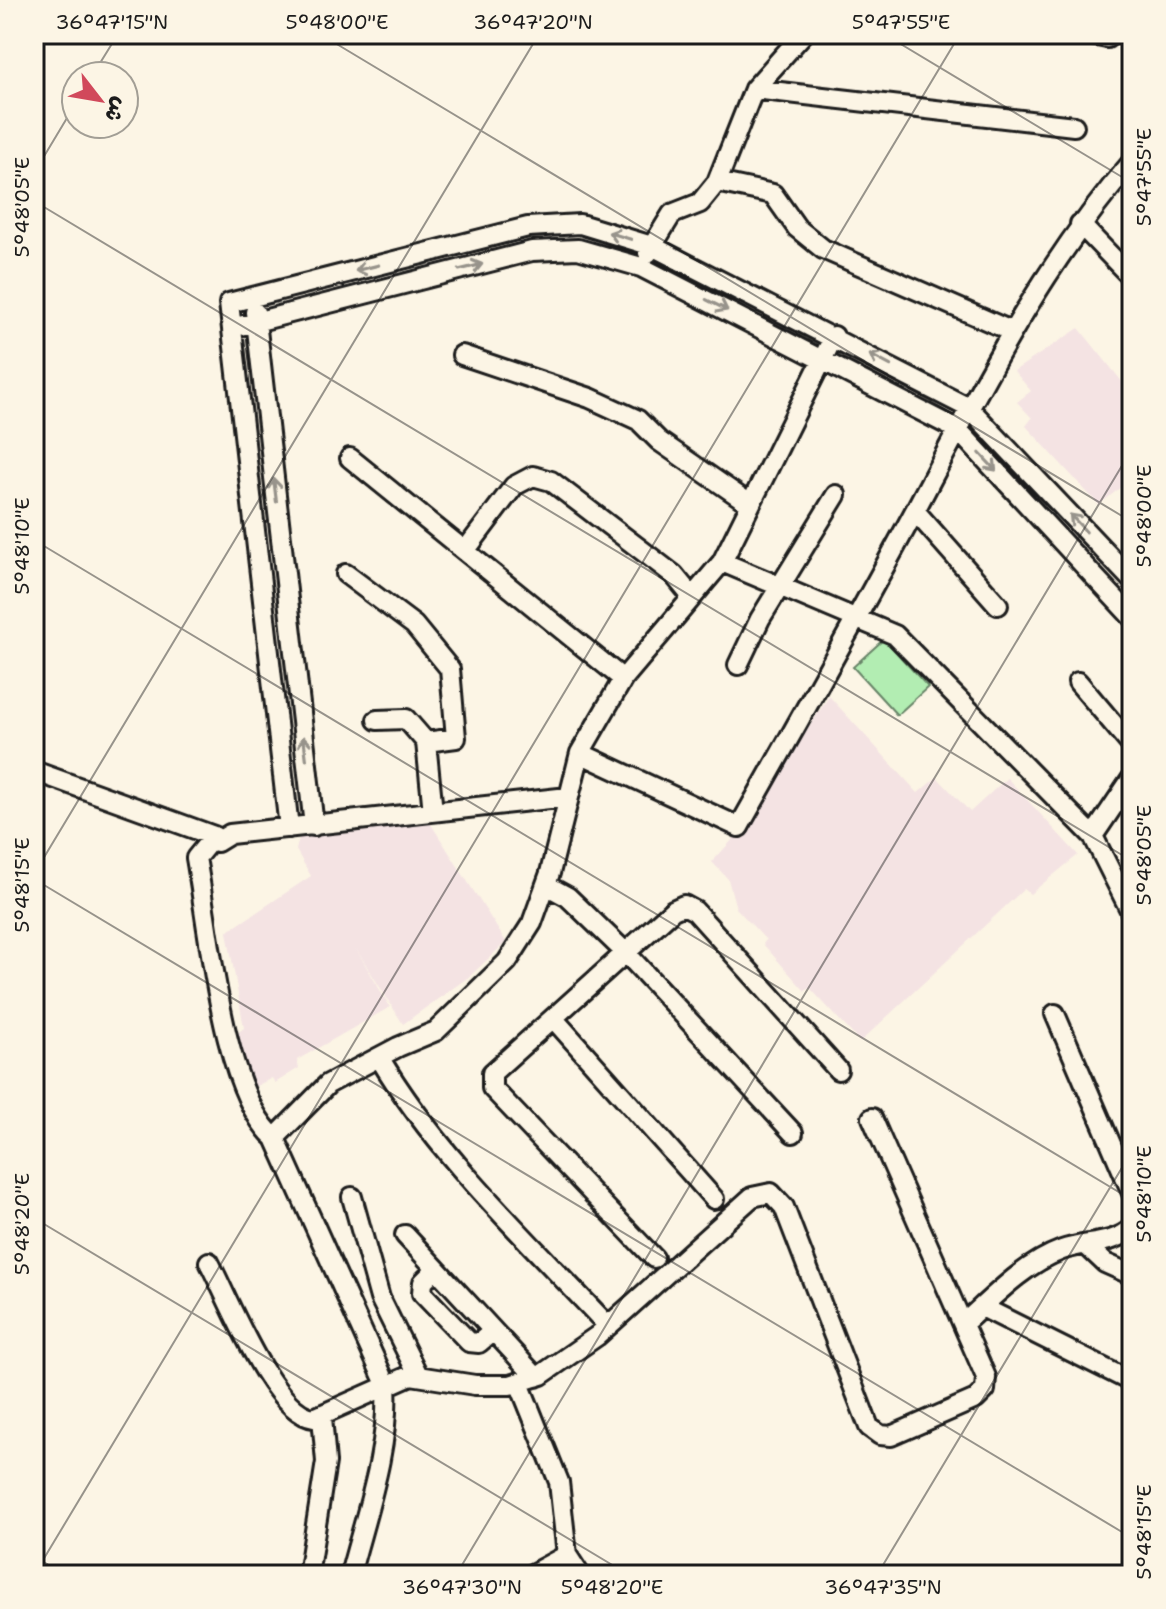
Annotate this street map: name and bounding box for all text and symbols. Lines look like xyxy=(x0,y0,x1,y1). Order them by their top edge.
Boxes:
text: 36°47'15"N xyxy=(56,9,168,35)
text: 5°48'00"E xyxy=(286,9,388,35)
text: 36°47'20"N xyxy=(473,9,593,35)
text: 5°47'55"E xyxy=(852,9,950,35)
north arrow xyxy=(60,60,140,140)
text: ش xyxy=(98,92,135,128)
text: 5°47'55"E xyxy=(1131,128,1157,226)
text: 5°48'05"E xyxy=(9,157,35,257)
one-way arrow xyxy=(608,228,634,243)
one-way arrow xyxy=(457,258,483,273)
one-way arrow xyxy=(355,261,381,276)
one-way arrow xyxy=(705,297,729,313)
one-way arrow xyxy=(868,352,892,368)
one-way arrow xyxy=(979,452,997,472)
text: 5°48'00"E xyxy=(1131,465,1157,567)
one-way arrow xyxy=(268,477,283,504)
text: 5°48'10"E xyxy=(9,497,35,595)
one-way arrow xyxy=(1069,513,1088,533)
one-way arrow xyxy=(297,735,312,762)
text: 5°48'05"E xyxy=(1131,805,1157,905)
text: 5°48'15"E xyxy=(9,837,35,933)
text: 5°48'10"E xyxy=(1131,1145,1157,1243)
text: 5°48'20"E xyxy=(9,1173,35,1275)
text: 5°48'15"E xyxy=(1131,1484,1157,1580)
text: 36°47'30"N xyxy=(402,1574,522,1600)
text: 5°48'20"E xyxy=(561,1574,663,1600)
text: 36°47'35"N xyxy=(824,1574,942,1600)

